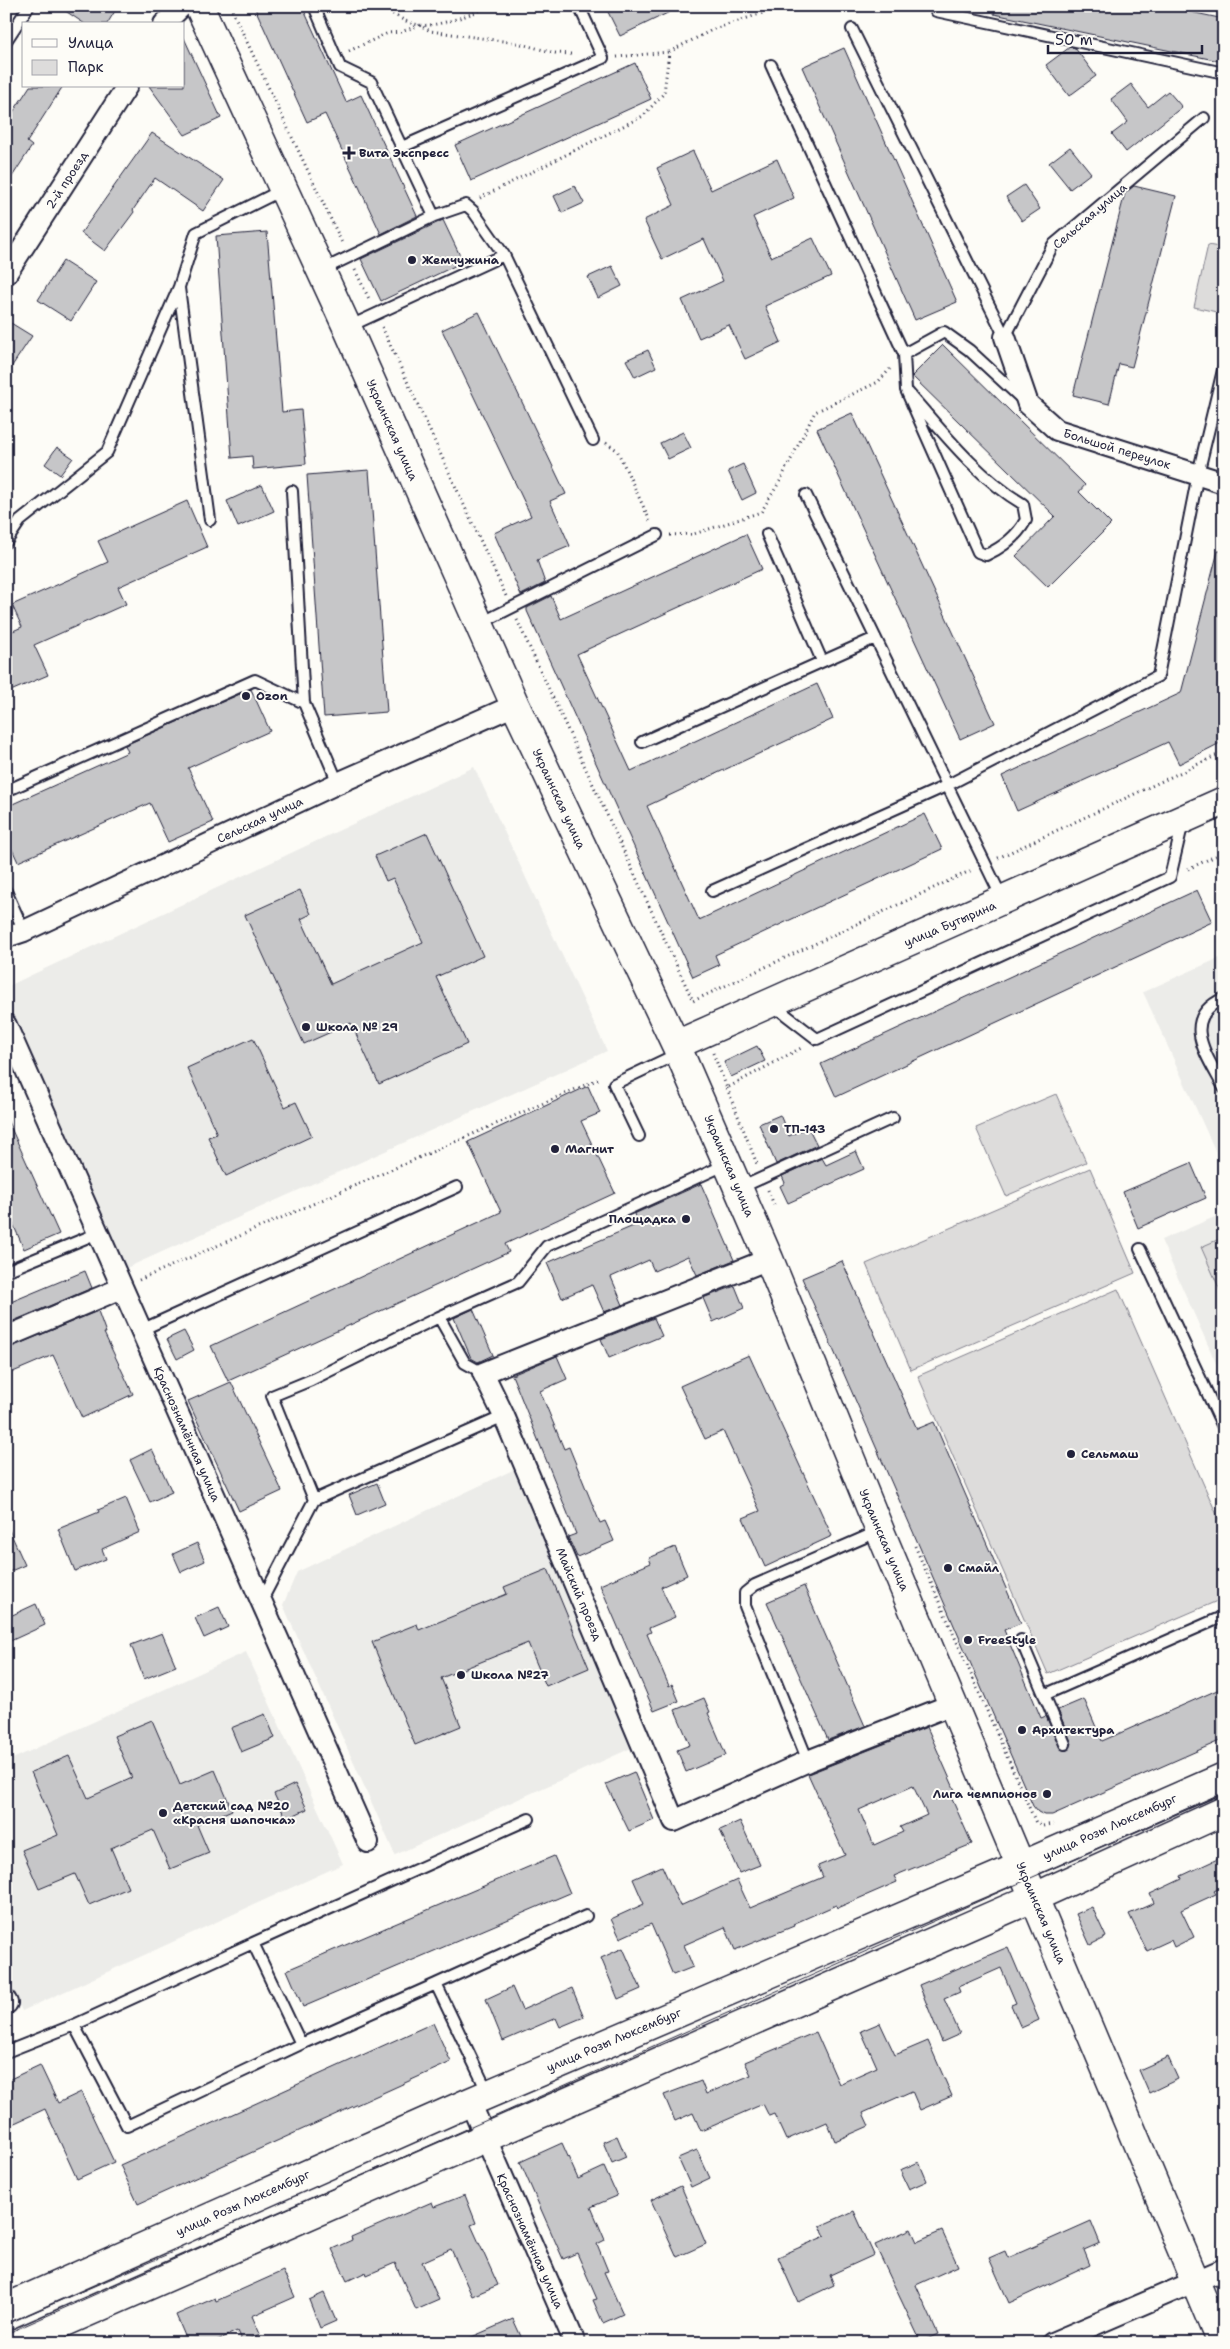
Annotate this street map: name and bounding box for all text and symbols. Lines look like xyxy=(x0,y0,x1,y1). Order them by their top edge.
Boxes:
legend xyxy=(22,22,185,88)
scale bar xyxy=(1048,22,1201,54)
text: 50 m xyxy=(1055,30,1093,50)
text: Улица xyxy=(68,33,114,53)
text: Парк xyxy=(68,57,104,77)
place label: Вита Экспресс xyxy=(359,145,449,161)
marker: Вита Экспресс xyxy=(343,147,355,159)
street label: 2-й проезд xyxy=(42,148,92,212)
street label: Сельская улица xyxy=(1050,179,1131,253)
place label: Жемчужина xyxy=(422,252,500,268)
marker: Жемчужина xyxy=(406,254,418,266)
street label: Украинская улица xyxy=(363,377,422,484)
street label: Большой переулок xyxy=(1061,425,1173,473)
place label: Ozon xyxy=(256,688,288,704)
marker: Ozon xyxy=(240,690,252,702)
street label: Украинская улица xyxy=(529,746,590,852)
street label: Сельская улица xyxy=(214,793,306,847)
street label: улица Бутырина xyxy=(901,897,999,951)
place label: Школа № 29 xyxy=(316,1019,398,1035)
marker: Школа № 29 xyxy=(300,1021,312,1033)
street label: Украинская улица xyxy=(700,1113,758,1220)
place label: ТП-143 xyxy=(784,1121,826,1137)
marker: ТП-143 xyxy=(768,1123,780,1135)
place label: Магнит xyxy=(565,1141,615,1157)
marker: Магнит xyxy=(549,1143,561,1155)
place label: Площадка xyxy=(609,1211,677,1227)
marker: Площадка xyxy=(680,1213,692,1225)
street label: Краснознамённая улица xyxy=(150,1364,224,1505)
place label: Сельмаш xyxy=(1081,1446,1139,1462)
marker: Сельмаш xyxy=(1065,1448,1077,1460)
street label: Украинская улица xyxy=(855,1487,913,1594)
street label: Майский проезд xyxy=(552,1545,606,1643)
place label: Смайл xyxy=(958,1560,1000,1576)
marker: Смайл xyxy=(942,1562,954,1574)
place label: FreeStyle xyxy=(978,1632,1036,1648)
marker: FreeStyle xyxy=(962,1634,974,1646)
place label: Школа №27 xyxy=(471,1667,549,1683)
marker: Школа №27 xyxy=(455,1669,467,1681)
place label: Архитектура xyxy=(1032,1722,1115,1738)
marker: Архитектура xyxy=(1016,1724,1028,1736)
place label: Лига чемпионов xyxy=(933,1786,1037,1802)
marker: Лига чемпионов xyxy=(1041,1788,1053,1800)
street label: улица Розы Люксембург xyxy=(1040,1790,1180,1864)
place label: Детский сад №20 «Красня шапочка» xyxy=(173,1798,295,1828)
marker: Детский сад №20 «Красня шапочка» xyxy=(157,1807,169,1819)
street label: Украинская улица xyxy=(1012,1860,1070,1967)
street label: улица Розы Люксембург xyxy=(544,2004,684,2076)
street label: улица Розы Люксембург xyxy=(173,2166,313,2240)
street label: Краснознамённая улица xyxy=(493,2171,567,2312)

